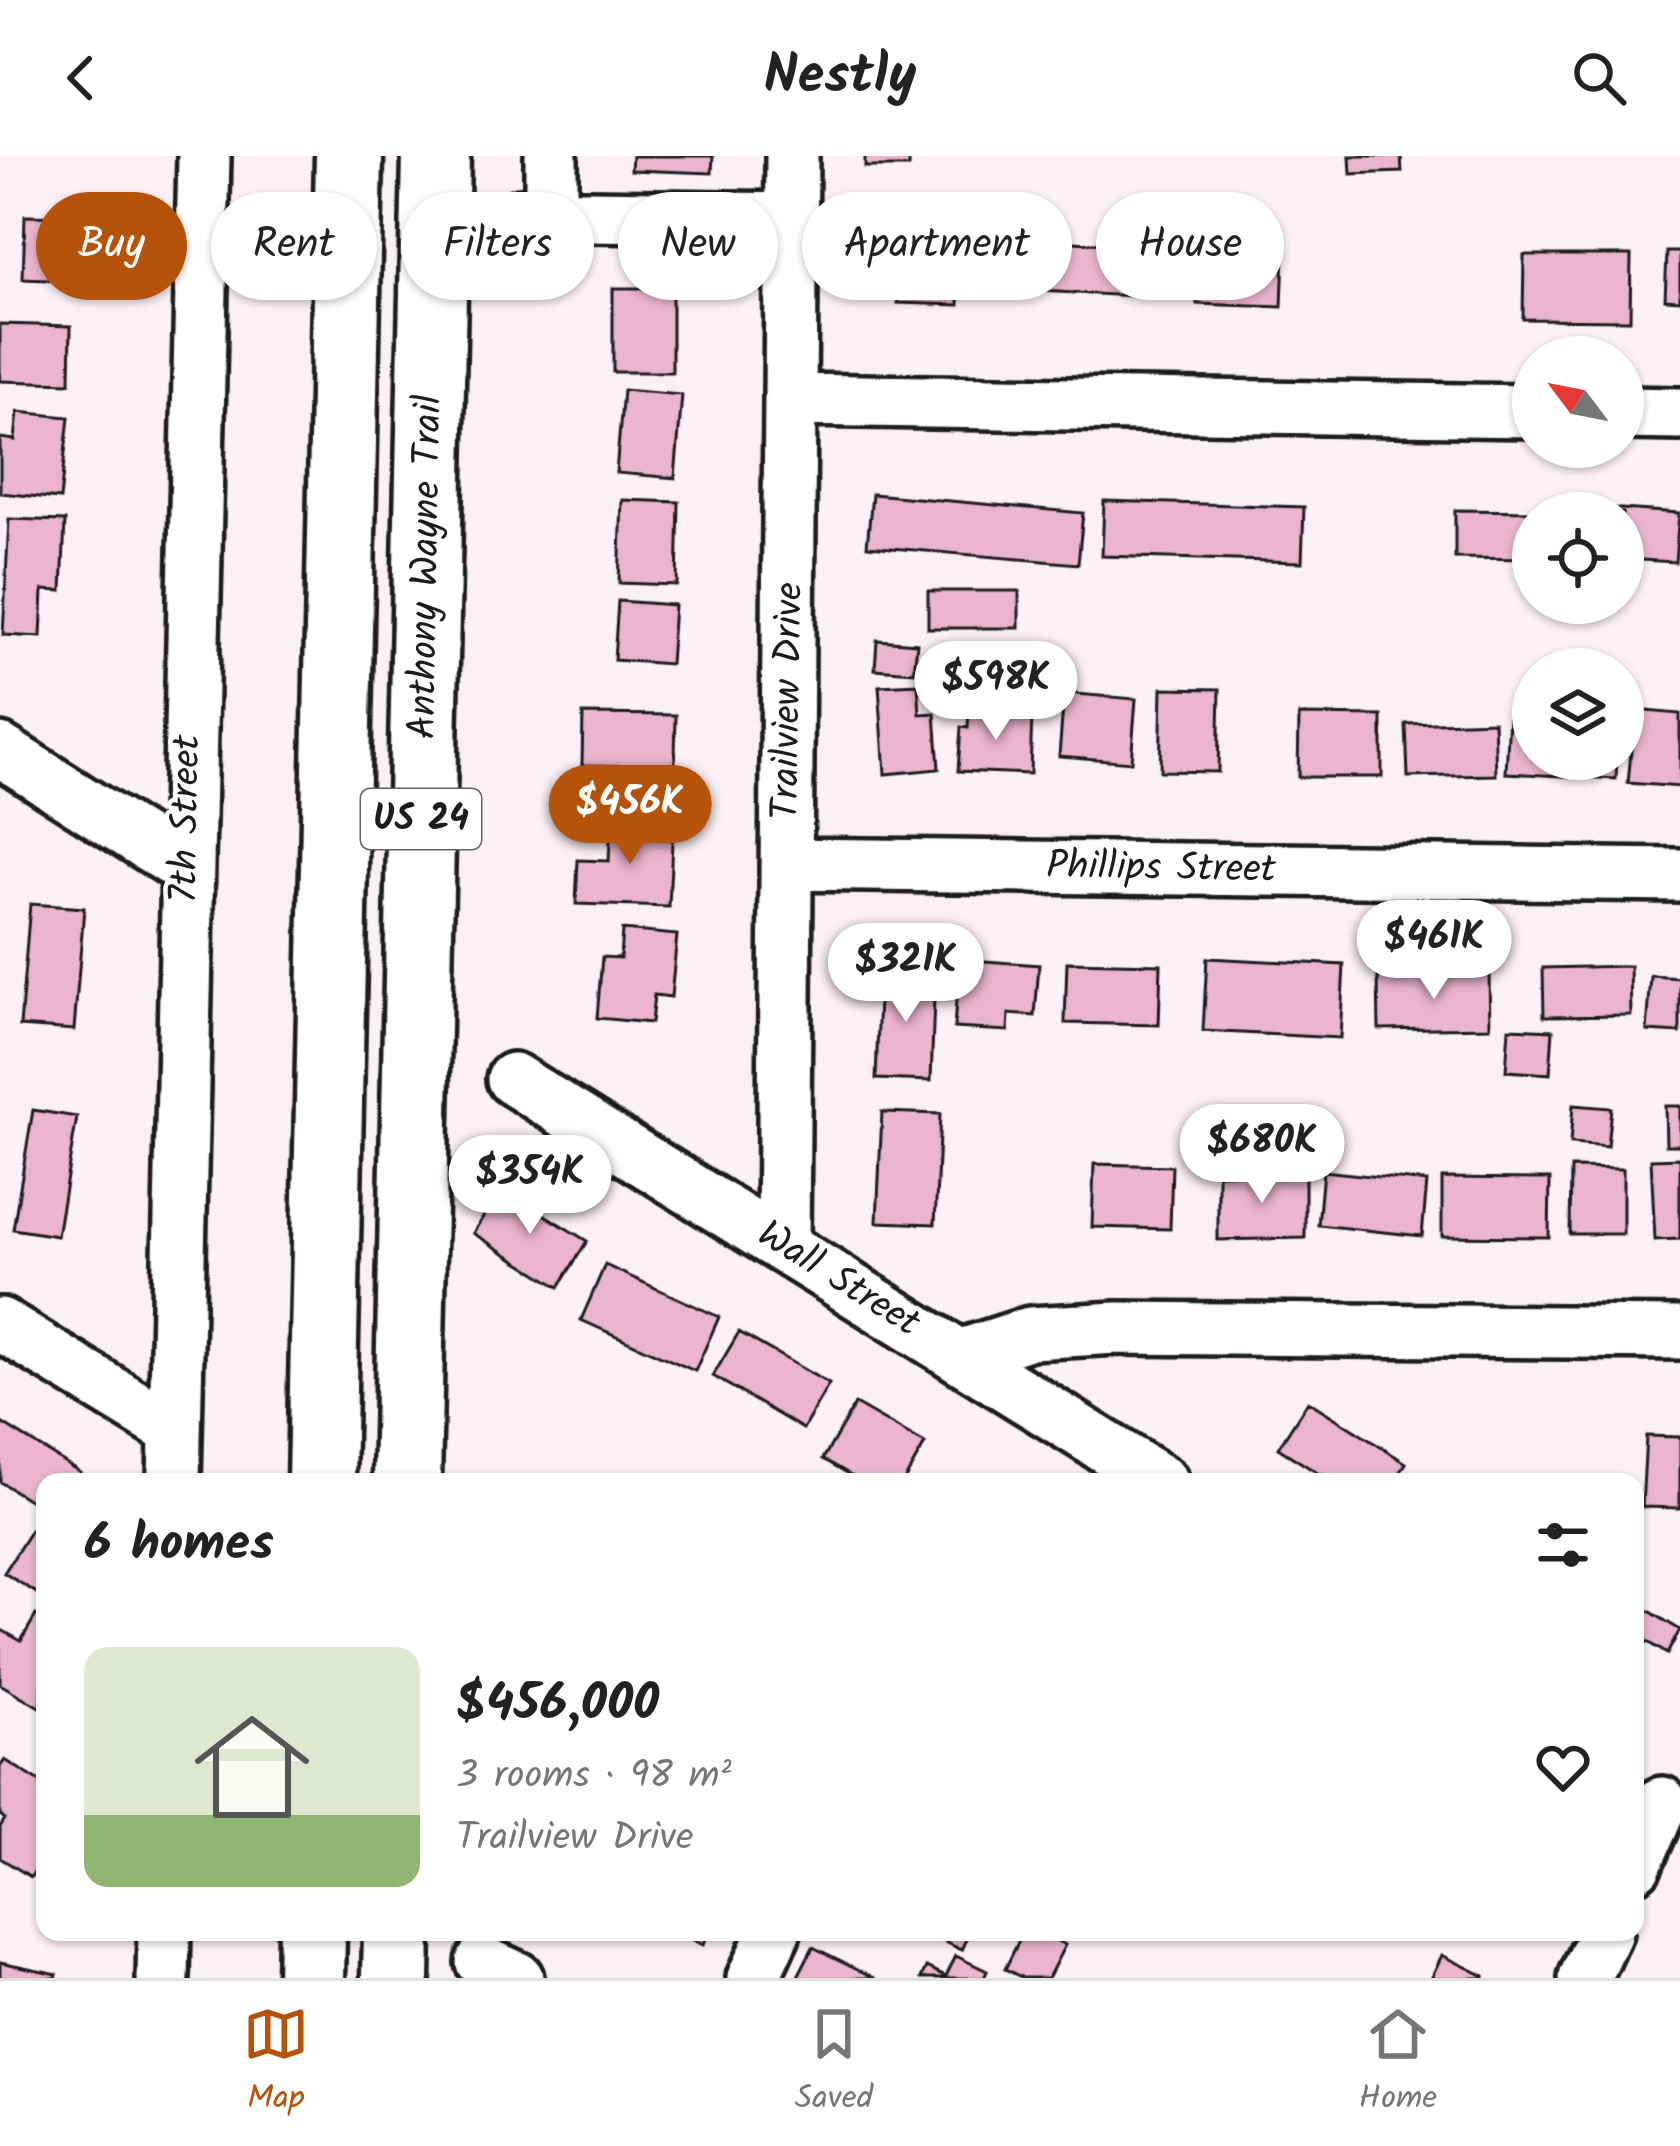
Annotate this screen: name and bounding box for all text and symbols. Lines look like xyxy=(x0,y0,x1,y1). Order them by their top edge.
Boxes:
text: Nestly xyxy=(764,35,916,121)
icon: back xyxy=(48,45,114,111)
icon: search xyxy=(1566,45,1632,111)
chip: Buy xyxy=(36,192,187,300)
chip: Rent xyxy=(211,192,377,300)
chip: Filters xyxy=(401,192,594,300)
chip: New xyxy=(618,192,778,300)
chip: Apartment xyxy=(802,192,1072,300)
chip: House xyxy=(1096,192,1284,300)
north arrow xyxy=(1512,336,1644,468)
map controls xyxy=(1512,336,1644,780)
street label: Anthony Wayne Trail xyxy=(393,394,461,740)
button: locate xyxy=(1512,492,1644,624)
street label: Trailview Drive xyxy=(756,582,822,820)
pin: $598K xyxy=(912,641,1080,743)
button: layers xyxy=(1512,648,1644,780)
text: $598K xyxy=(941,649,1051,711)
street label: 7th Street xyxy=(155,733,219,904)
pin: $456K xyxy=(546,765,714,867)
text: $456K xyxy=(576,773,684,835)
road number: US 24 xyxy=(361,789,481,849)
street label: Phillips Street xyxy=(1046,836,1277,902)
pin: $461K xyxy=(1350,900,1518,1002)
text: $461K xyxy=(1384,908,1484,970)
pin: $321K xyxy=(822,923,990,1025)
text: $321K xyxy=(855,931,957,993)
pin: $680K xyxy=(1178,1104,1346,1206)
text: $680K xyxy=(1207,1112,1317,1174)
pin: $354K xyxy=(446,1135,614,1237)
text: $354K xyxy=(476,1143,584,1205)
street label: Wall Street xyxy=(744,1205,933,1355)
text: 6 homes xyxy=(84,1505,274,1586)
icon: filters xyxy=(1530,1512,1596,1578)
text: $456,000 xyxy=(456,1665,659,1746)
icon: home xyxy=(180,1695,324,1839)
icon: heart xyxy=(1530,1734,1596,1800)
text: 3 rooms · 98 m² xyxy=(456,1746,732,1808)
text: Trailview Drive xyxy=(456,1808,693,1870)
tab: Map xyxy=(243,2001,309,2126)
tab: Saved xyxy=(795,2001,873,2126)
tab: Home xyxy=(1359,2001,1437,2126)

